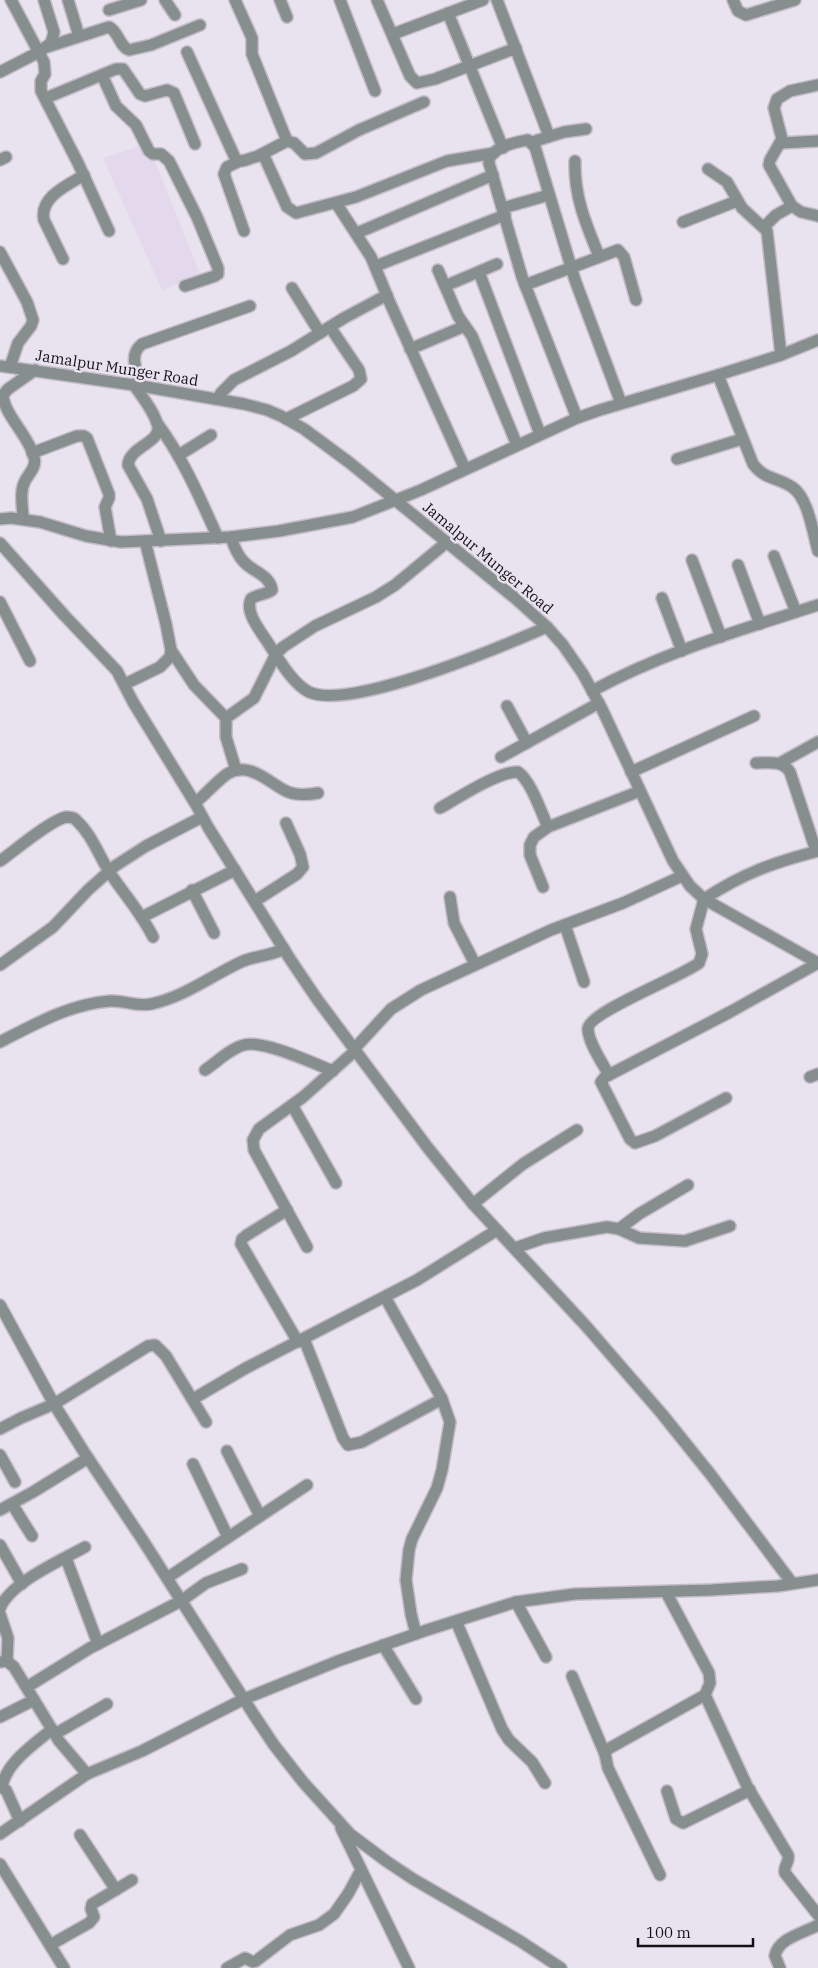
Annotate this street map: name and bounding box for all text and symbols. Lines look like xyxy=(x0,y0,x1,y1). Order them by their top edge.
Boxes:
street label: Jamalpur Munger Road xyxy=(34,345,200,390)
street label: Jamalpur Munger Road xyxy=(419,497,557,618)
scale bar xyxy=(638,1916,753,1948)
text: 100 m xyxy=(646,1923,691,1942)

